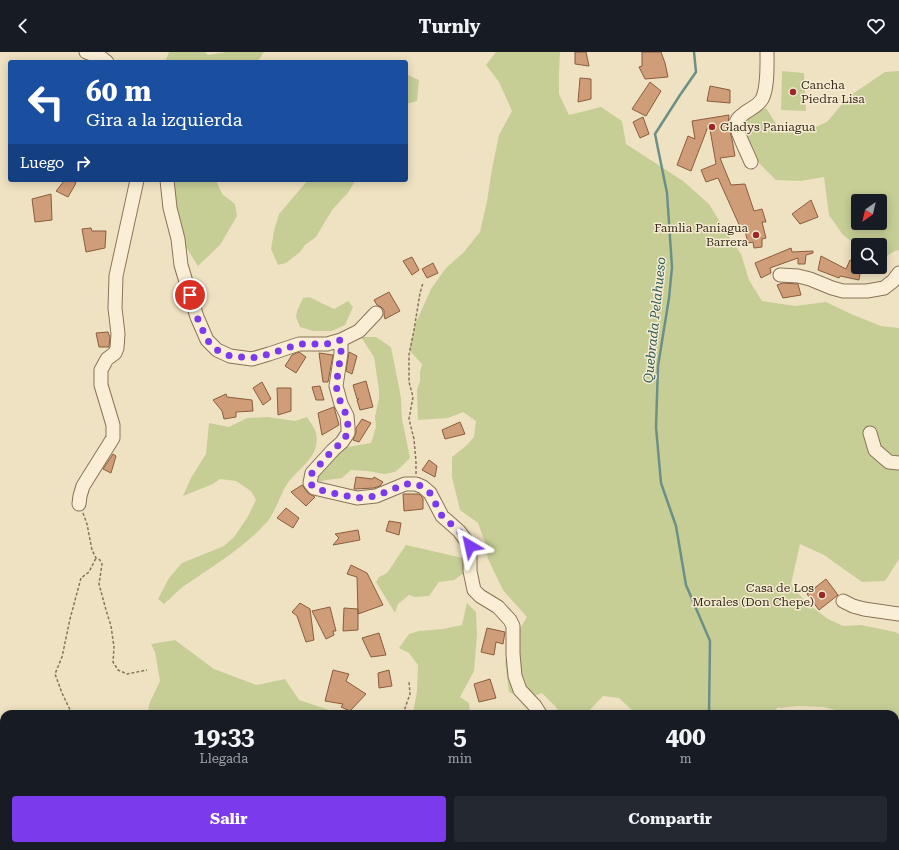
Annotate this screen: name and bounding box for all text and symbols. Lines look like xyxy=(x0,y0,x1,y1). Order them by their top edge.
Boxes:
icon: back xyxy=(12,15,34,37)
icon: heart xyxy=(865,15,887,37)
text: Turnly xyxy=(419,16,480,37)
text: 60 m xyxy=(86,75,151,108)
icon: left xyxy=(20,76,72,128)
place label: Cancha Piedra Lisa xyxy=(801,78,865,106)
marker: Cancha Piedra Lisa xyxy=(788,87,798,97)
text: Gira a la izquierda xyxy=(86,109,242,130)
place label: Gladys Paniagua xyxy=(720,120,816,134)
marker: Gladys Paniagua xyxy=(707,122,717,132)
icon: right xyxy=(72,152,94,174)
text: Luego xyxy=(20,154,64,172)
north arrow xyxy=(851,194,887,230)
map controls xyxy=(851,194,887,274)
place label: Famlia Paniagua Barrera xyxy=(654,221,748,249)
marker: Famlia Paniagua Barrera xyxy=(751,230,761,240)
button: search xyxy=(851,238,887,274)
water label: Quebrada Pelahueso xyxy=(640,256,669,384)
pin xyxy=(173,278,207,312)
icon: arrive xyxy=(179,284,201,306)
position arrow xyxy=(449,525,491,567)
place label: Casa de Los Morales (Don Chepe) xyxy=(692,581,814,609)
marker: Casa de Los Morales (Don Chepe) xyxy=(817,590,827,600)
text: 19:33 xyxy=(193,723,255,751)
text: 5 xyxy=(453,723,467,751)
text: 400 xyxy=(665,723,706,751)
text: Llegada xyxy=(200,751,248,766)
text: min xyxy=(448,751,472,766)
text: m xyxy=(680,751,692,766)
button: Salir xyxy=(12,796,446,842)
button: Compartir xyxy=(454,796,887,842)

